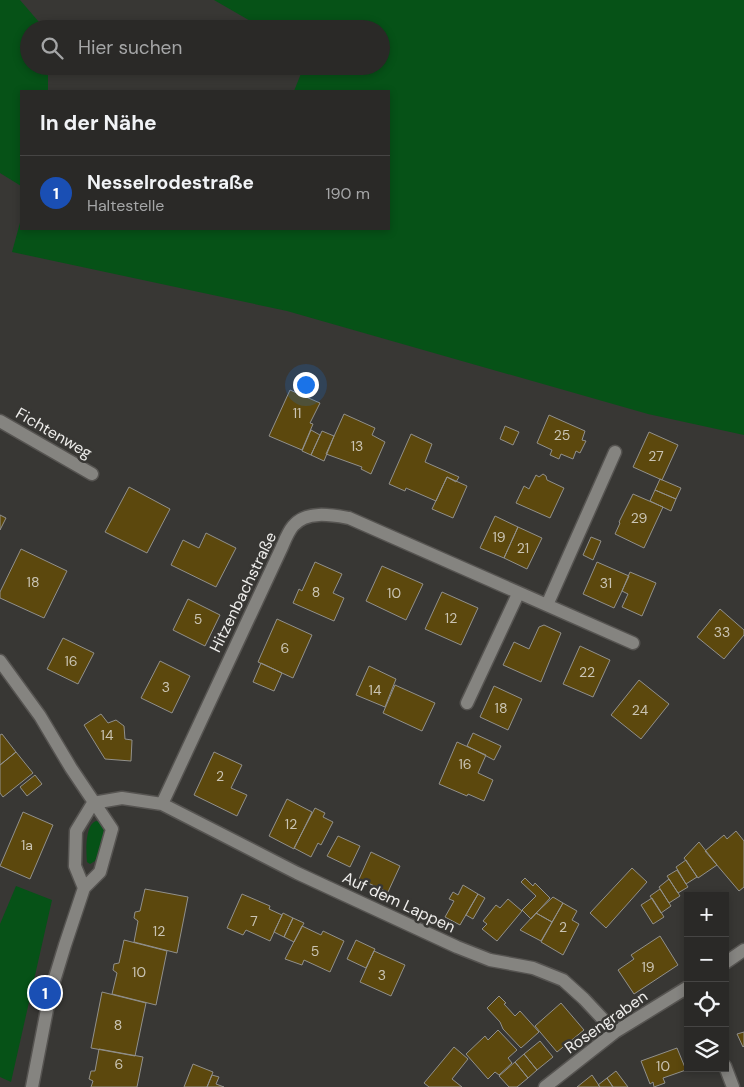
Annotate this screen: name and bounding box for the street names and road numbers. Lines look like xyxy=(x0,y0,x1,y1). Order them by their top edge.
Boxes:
street label: Fichtenweg xyxy=(12,403,96,463)
street label: Hitzenbachstraße xyxy=(205,528,281,656)
street label: Auf dem Lappen xyxy=(339,867,459,937)
street label: Rosengraben xyxy=(560,986,652,1058)

